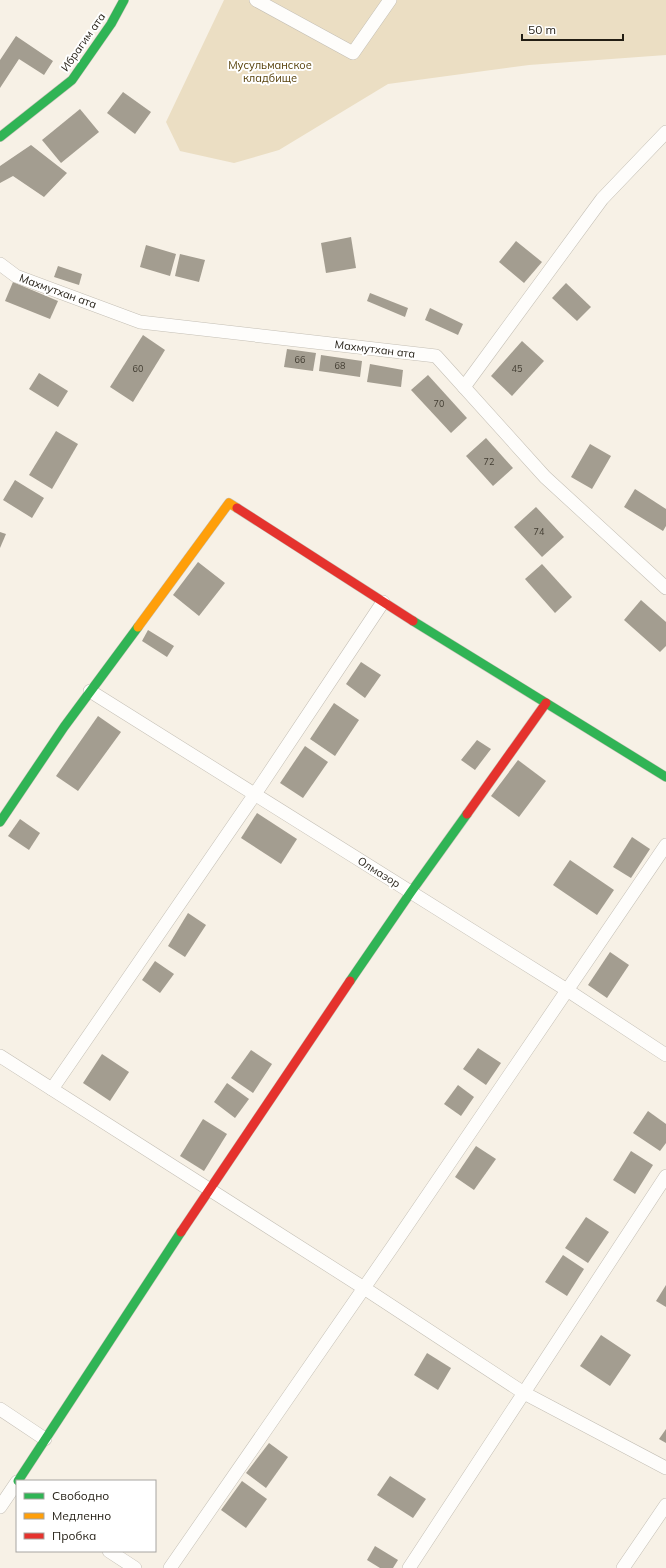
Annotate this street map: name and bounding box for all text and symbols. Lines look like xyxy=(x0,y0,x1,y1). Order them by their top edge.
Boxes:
street label: Ибрагим ата xyxy=(58,10,108,74)
scale bar xyxy=(522,16,623,42)
text: 50 m xyxy=(528,22,556,37)
park label: Мусульманское кладбище xyxy=(228,58,312,85)
street label: Махмутхан ата xyxy=(18,271,98,311)
street label: Махмутхан ата xyxy=(334,337,416,361)
house number: 66 xyxy=(295,354,305,365)
house number: 68 xyxy=(335,360,345,371)
house number: 60 xyxy=(133,363,143,374)
house number: 45 xyxy=(512,363,523,374)
house number: 70 xyxy=(434,398,444,409)
house number: 72 xyxy=(484,456,494,467)
house number: 74 xyxy=(534,526,545,537)
street label: Олмазор xyxy=(355,853,403,891)
legend xyxy=(16,1480,156,1552)
text: Свободно xyxy=(52,1488,109,1503)
text: Медленно xyxy=(52,1508,111,1523)
text: Пробка xyxy=(52,1528,96,1543)

